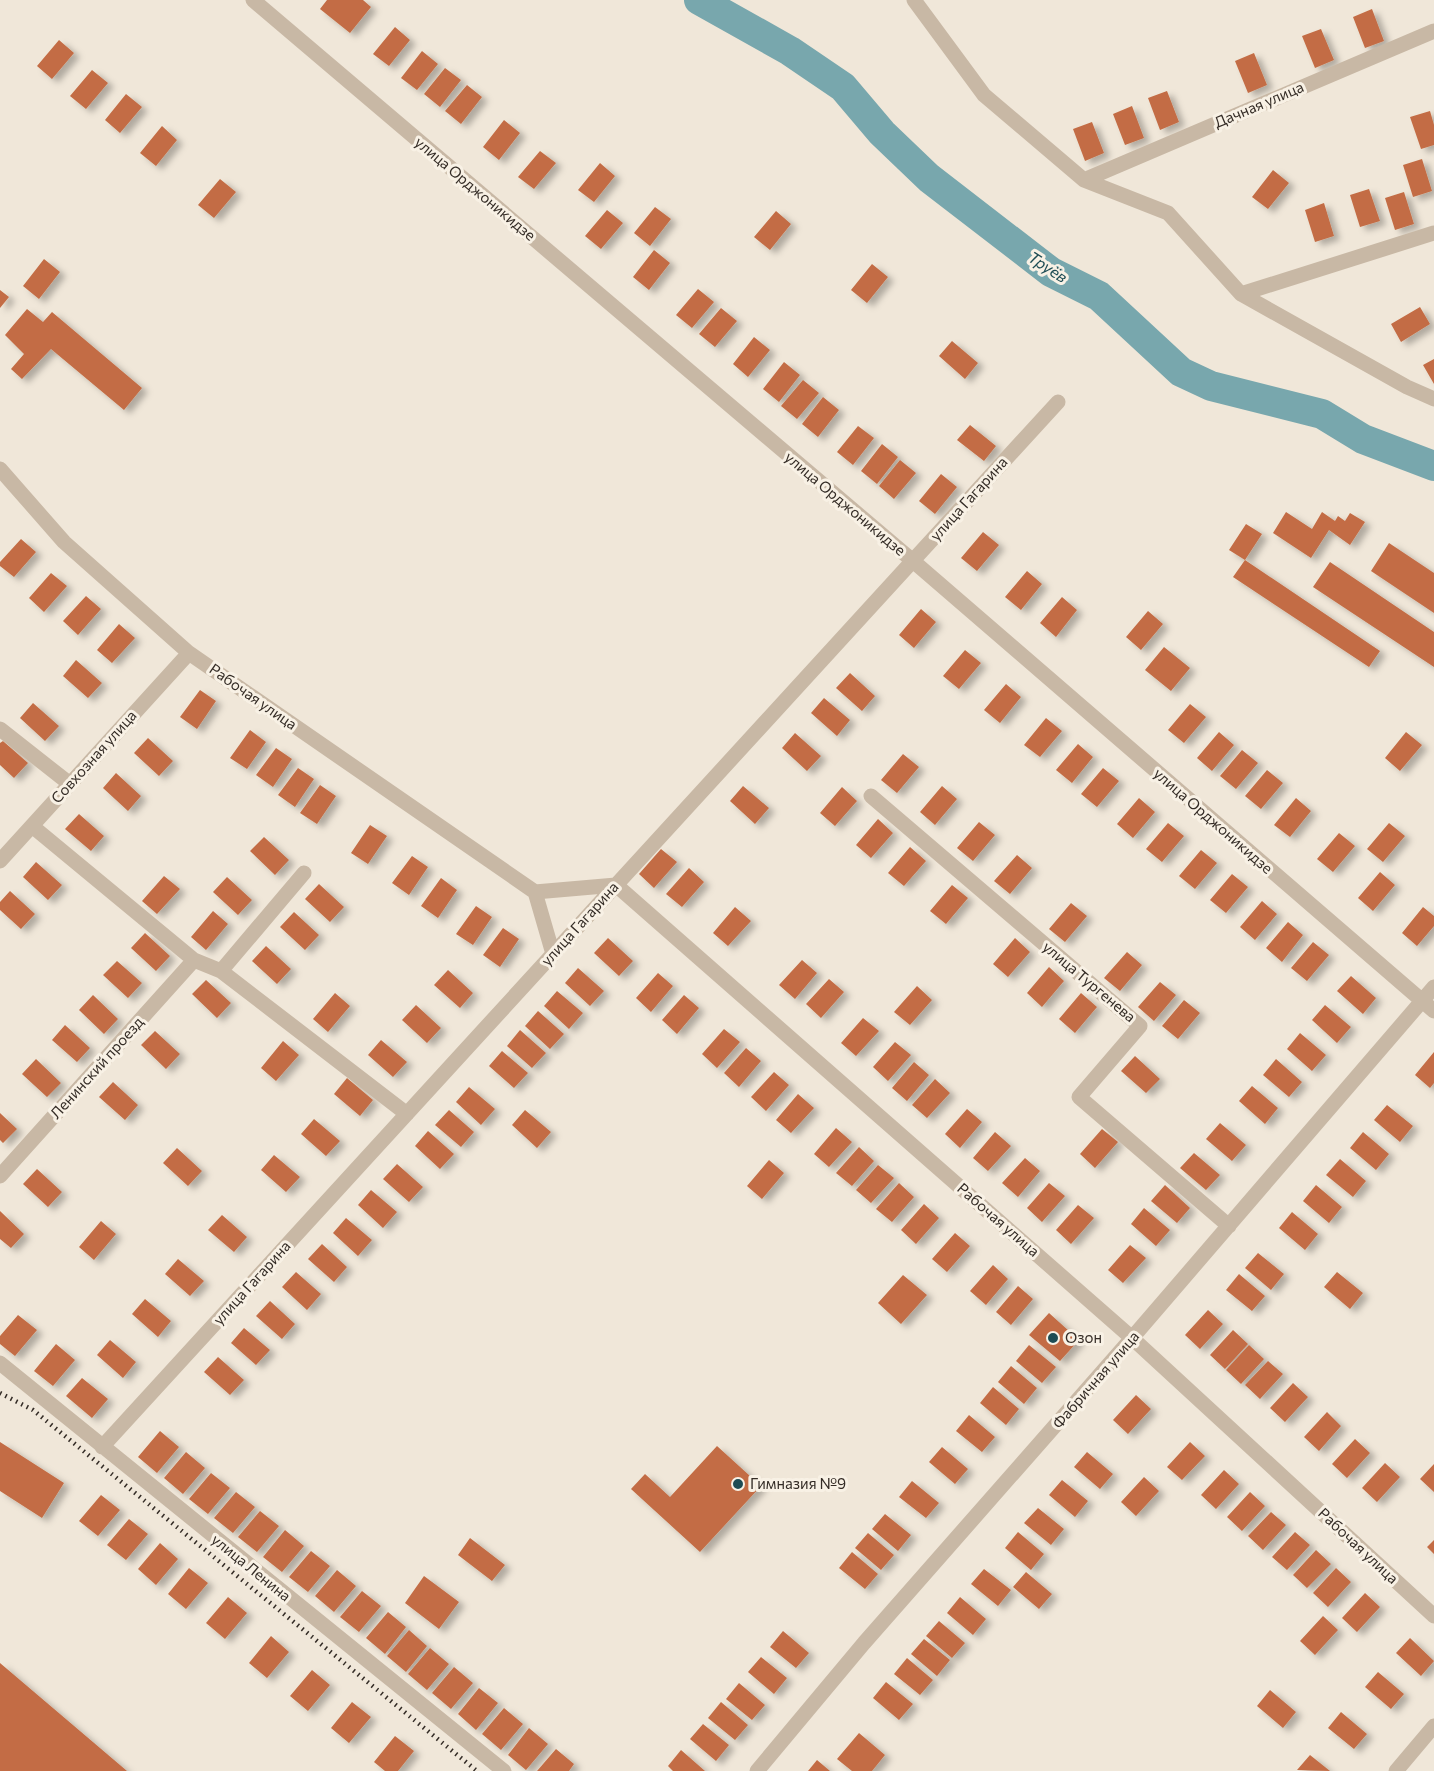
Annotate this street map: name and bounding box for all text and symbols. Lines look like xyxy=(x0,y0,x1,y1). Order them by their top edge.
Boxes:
street label: Дачная улица xyxy=(1211,77,1306,131)
street label: улица Орджоникидзе xyxy=(412,133,540,244)
water label: Труёв xyxy=(1025,247,1072,286)
street label: улица Орджоникидзе xyxy=(782,448,910,559)
street label: улица Гагарина xyxy=(926,453,1011,544)
street label: Рабочая улица xyxy=(206,659,301,733)
street label: Совхозная улица xyxy=(47,706,140,807)
street label: улица Орджоникидзе xyxy=(1150,764,1277,877)
street label: улица Гагарина xyxy=(537,878,622,969)
street label: улица Тургенева xyxy=(1040,937,1140,1025)
street label: Ленинский проезд xyxy=(46,1013,147,1122)
street label: Рабочая улица xyxy=(954,1179,1043,1260)
street label: улица Гагарина xyxy=(209,1237,294,1328)
street label: Фабричная улица xyxy=(1048,1327,1142,1432)
place label: Озон xyxy=(1065,1328,1102,1346)
marker: Озон xyxy=(1046,1331,1060,1345)
place label: Гимназия №9 xyxy=(750,1474,846,1492)
marker: Гимназия №9 xyxy=(731,1477,745,1491)
street label: Рабочая улица xyxy=(1315,1504,1402,1587)
street label: улица Ленина xyxy=(208,1530,295,1605)

